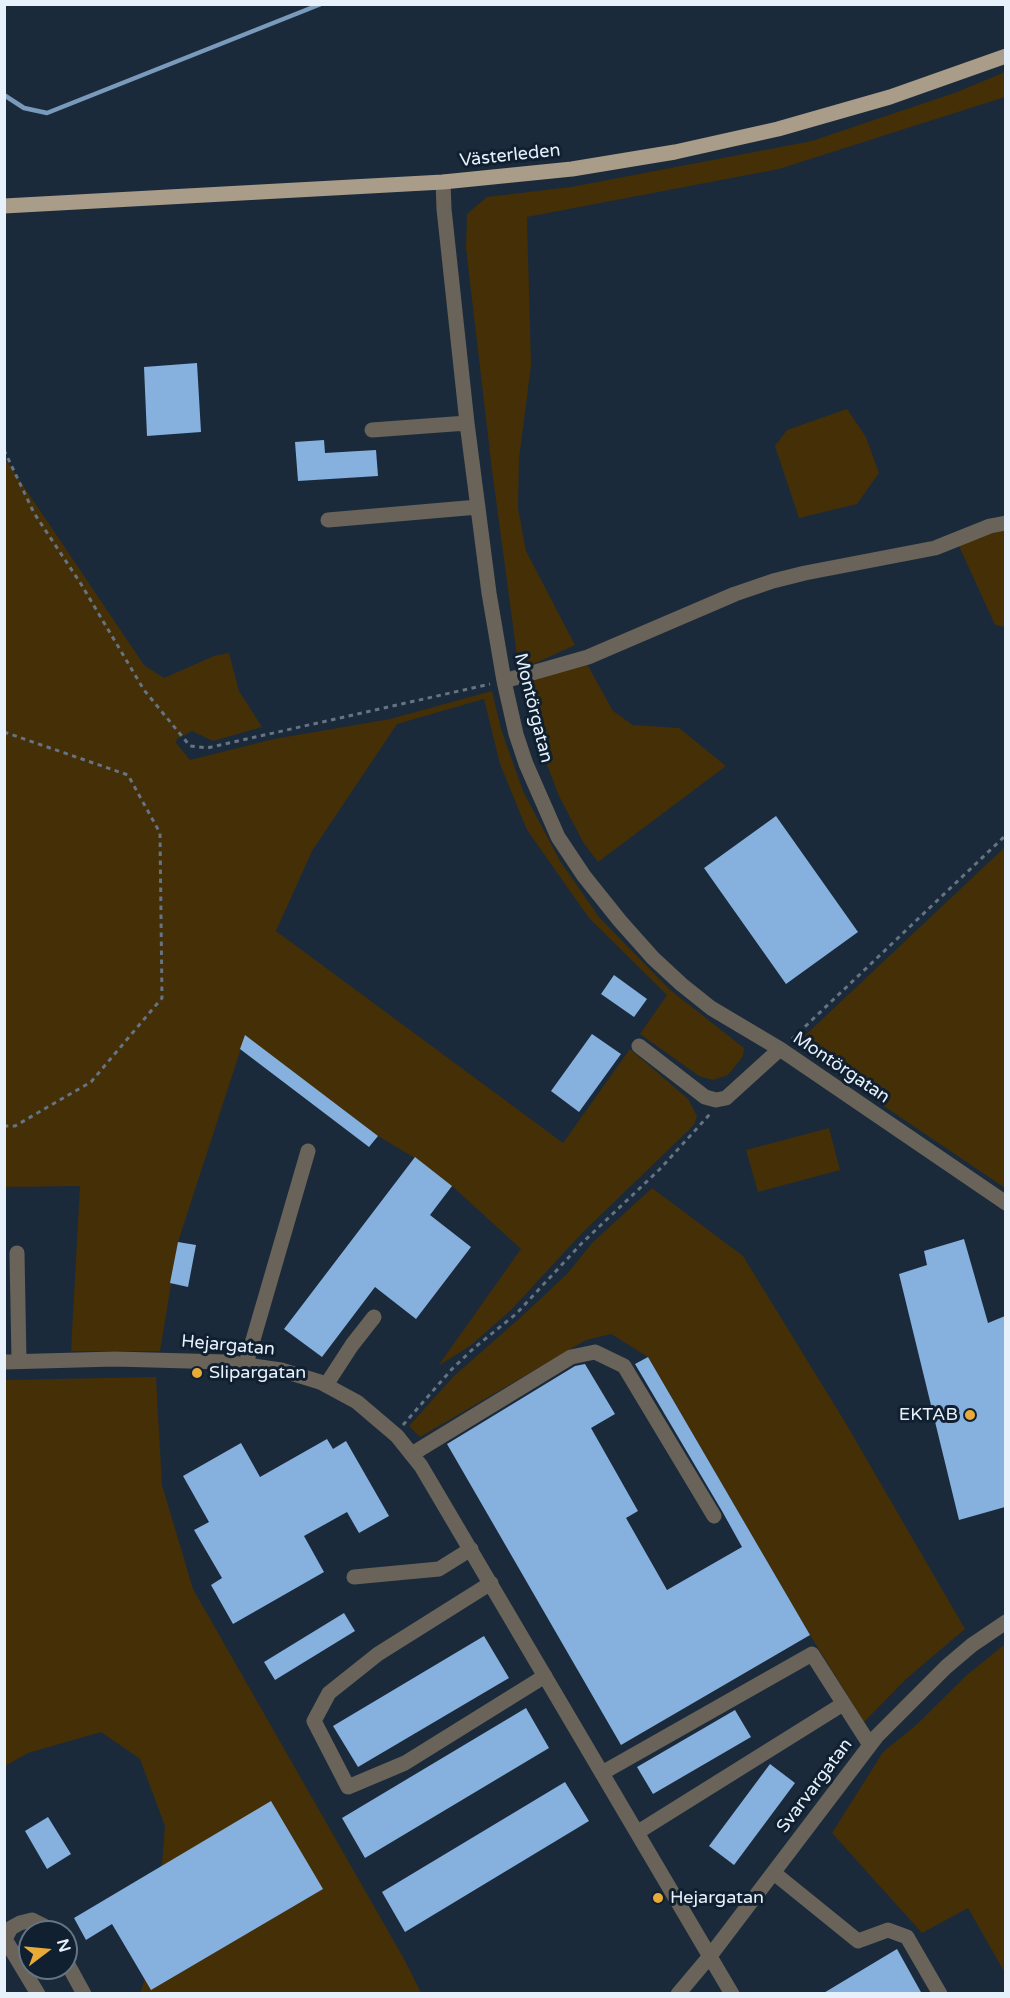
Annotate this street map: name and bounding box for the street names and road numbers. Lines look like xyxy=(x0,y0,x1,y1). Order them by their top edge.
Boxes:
street label: Västerleden xyxy=(459,140,561,172)
street label: Montörgatan xyxy=(509,651,557,765)
street label: Montörgatan xyxy=(788,1028,894,1108)
street label: Hejargatan xyxy=(180,1331,276,1361)
street label: Svarvargatan xyxy=(773,1735,857,1837)

